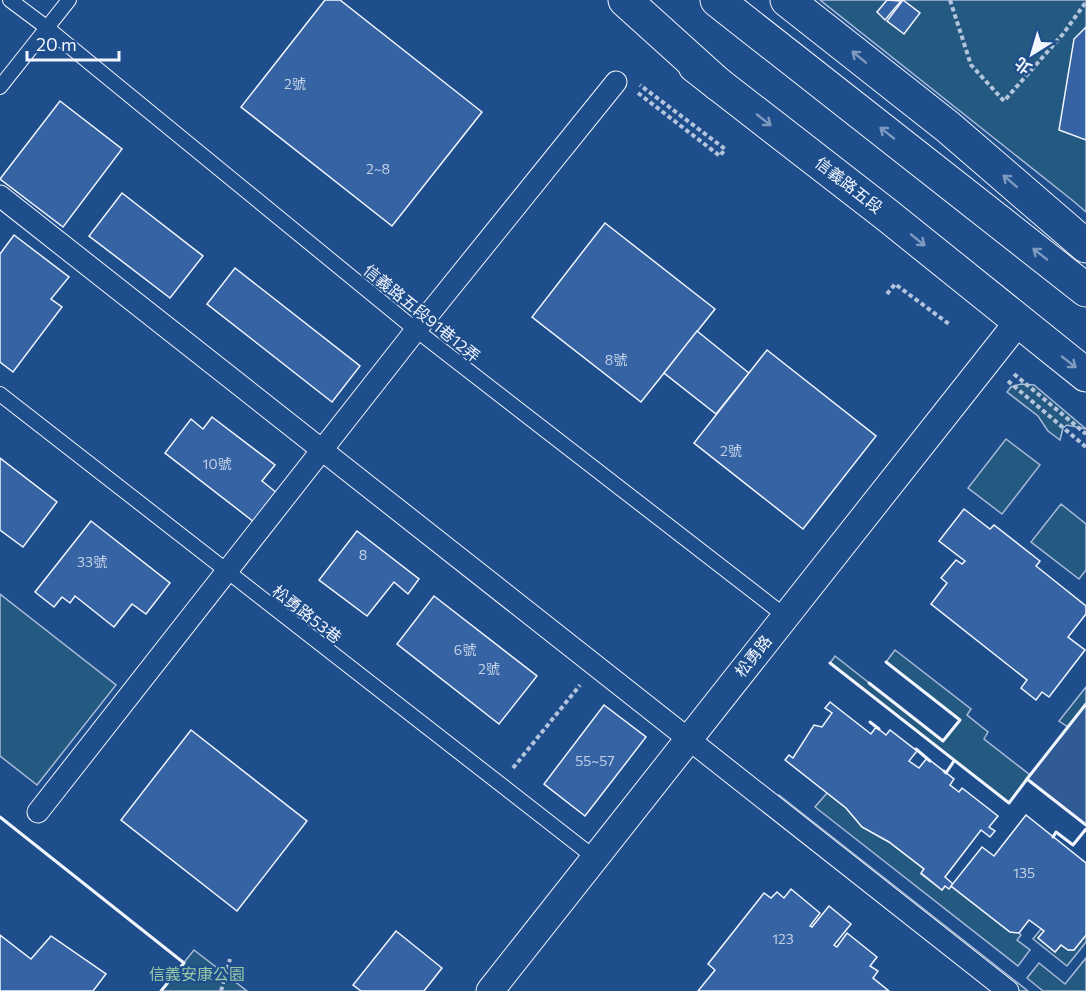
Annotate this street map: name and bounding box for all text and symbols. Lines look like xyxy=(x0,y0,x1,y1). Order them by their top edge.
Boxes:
scale bar xyxy=(27,24,118,62)
north arrow xyxy=(1002,24,1062,84)
text: 20 m xyxy=(36,33,77,55)
one-way arrow xyxy=(851,50,867,63)
text: 北 xyxy=(1011,54,1035,79)
house number: 2號 xyxy=(284,75,306,92)
one-way arrow xyxy=(756,113,772,126)
one-way arrow xyxy=(879,127,895,140)
street label: 信義路五段 xyxy=(812,152,887,217)
house number: 2~8 xyxy=(366,160,390,177)
one-way arrow xyxy=(1002,174,1018,187)
one-way arrow xyxy=(909,233,925,246)
one-way arrow xyxy=(1032,247,1048,260)
street label: 信義路五段91巷12弄 xyxy=(360,260,484,365)
house number: 8號 xyxy=(605,351,627,368)
one-way arrow xyxy=(1061,356,1077,369)
house number: 2號 xyxy=(720,442,742,459)
house number: 10號 xyxy=(202,455,232,472)
house number: 8 xyxy=(359,546,367,563)
house number: 33號 xyxy=(77,553,107,570)
street label: 松勇路53巷 xyxy=(269,581,346,646)
street label: 松勇路 xyxy=(730,631,775,680)
house number: 6號 xyxy=(454,641,476,658)
house number: 2號 xyxy=(478,660,500,677)
house number: 55~57 xyxy=(575,752,615,769)
house number: 135 xyxy=(1013,864,1035,881)
house number: 123 xyxy=(772,930,794,947)
park label: 信義安康公園 xyxy=(149,964,245,983)

